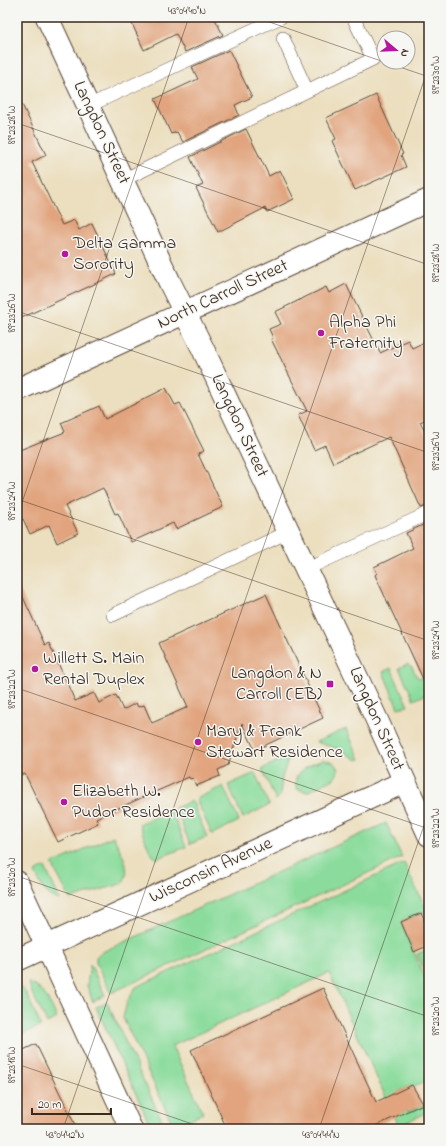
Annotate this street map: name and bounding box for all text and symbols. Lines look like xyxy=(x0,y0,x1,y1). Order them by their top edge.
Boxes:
text: 43°04'40"N xyxy=(168,4,206,19)
north arrow xyxy=(376,30,416,70)
text: N xyxy=(396,47,413,59)
text: 89°23'30"W xyxy=(429,56,444,94)
street label: Langdon Street xyxy=(65,77,136,189)
text: 89°23'28"W xyxy=(5,106,20,144)
place label: Delta Gamma Sorority xyxy=(72,231,176,278)
text: 89°23'28"W xyxy=(429,244,444,282)
marker: Delta Gamma Sorority xyxy=(60,249,70,259)
street label: North Carroll Street xyxy=(153,253,293,337)
text: 89°23'26"W xyxy=(5,293,20,333)
place label: Alpha Phi Fraternity xyxy=(328,310,402,357)
marker: Alpha Phi Fraternity xyxy=(316,328,326,338)
street label: Langdon Street xyxy=(203,370,274,482)
text: 89°23'26"W xyxy=(429,431,444,471)
text: 89°23'24"W xyxy=(5,481,20,520)
text: 89°23'24"W xyxy=(429,620,444,659)
place label: Willett S. Main Rental Duplex xyxy=(43,646,145,693)
place label: Langdon & N Carroll (EB) xyxy=(231,661,322,708)
street label: Langdon Street xyxy=(341,663,411,776)
marker: Willett S. Main Rental Duplex xyxy=(30,664,40,674)
text: 89°23'22"W xyxy=(5,669,20,709)
marker: Langdon & N Carroll (EB) xyxy=(325,679,335,689)
place label: Mary & Frank Stewart Residence xyxy=(206,719,344,766)
marker: Mary & Frank Stewart Residence xyxy=(193,737,203,747)
place label: Elizabeth W. Pudor Residence xyxy=(72,779,196,826)
marker: Elizabeth W. Pudor Residence xyxy=(59,797,69,807)
text: 89°23'22"W xyxy=(429,808,444,848)
street label: Wisconsin Avenue xyxy=(145,831,278,911)
text: 89°23'20"W xyxy=(5,857,20,896)
text: 89°23'20"W xyxy=(429,996,444,1035)
text: 89°23'18"W xyxy=(5,1046,20,1083)
scale bar xyxy=(32,1090,111,1116)
text: 20 m xyxy=(38,1096,61,1114)
text: 43°04'42"N xyxy=(46,1128,85,1143)
text: 43°04'44"N xyxy=(302,1128,340,1143)

